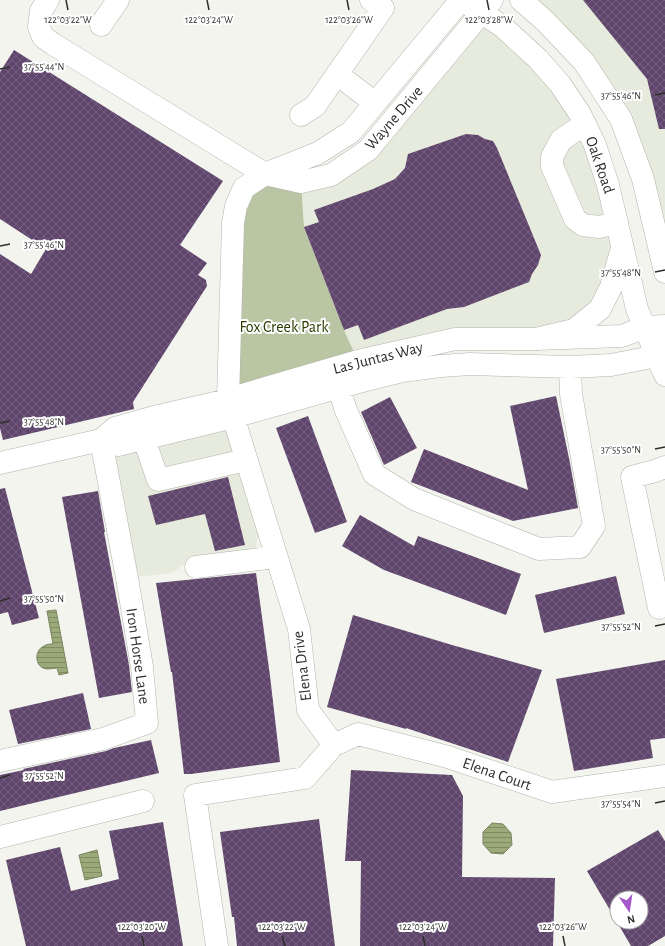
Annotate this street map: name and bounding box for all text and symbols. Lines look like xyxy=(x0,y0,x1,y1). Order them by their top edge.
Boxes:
text: 122°03'22"W xyxy=(44,15,92,25)
text: 122°03'24"W xyxy=(185,15,233,25)
text: 122°03'26"W xyxy=(325,15,373,25)
text: 122°03'28"W xyxy=(465,15,513,25)
text: 37°55'44"N xyxy=(24,62,64,72)
street label: Wayne Drive xyxy=(362,83,427,154)
text: 37°55'46"N xyxy=(601,91,641,101)
street label: Oak Road xyxy=(583,134,617,196)
text: 37°55'46"N xyxy=(24,240,64,250)
text: 37°55'48"N xyxy=(601,268,641,278)
park label: Fox Creek Park xyxy=(239,319,329,335)
street label: Las Juntas Way xyxy=(331,339,425,378)
text: 37°55'48"N xyxy=(24,417,64,427)
text: 37°55'50"N xyxy=(601,445,641,455)
text: 37°55'50"N xyxy=(24,594,64,604)
street label: Iron Horse Lane xyxy=(123,607,153,705)
text: 37°55'52"N xyxy=(601,622,641,632)
street label: Elena Drive xyxy=(290,630,314,702)
street label: Elena Court xyxy=(461,755,533,793)
text: 37°55'52"N xyxy=(24,771,64,781)
text: 37°55'54"N xyxy=(601,799,641,809)
north arrow xyxy=(609,890,649,930)
text: N xyxy=(626,913,636,925)
text: 122°03'20"W xyxy=(118,922,166,932)
text: 122°03'22"W xyxy=(258,922,306,932)
text: 122°03'24"W xyxy=(399,922,447,932)
text: 122°03'26"W xyxy=(539,922,587,932)

